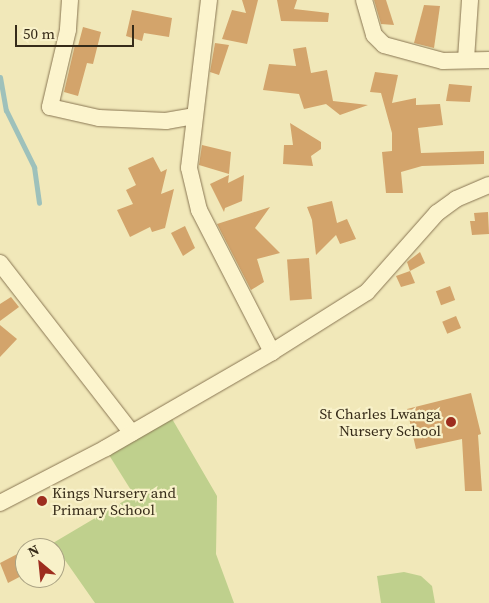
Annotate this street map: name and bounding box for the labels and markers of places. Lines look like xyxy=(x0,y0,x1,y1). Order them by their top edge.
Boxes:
place label: St Charles Lwanga Nursery School xyxy=(319,404,441,439)
marker: St Charles Lwanga Nursery School xyxy=(445,416,457,428)
place label: Kings Nursery and Primary School xyxy=(52,483,176,518)
marker: Kings Nursery and Primary School xyxy=(36,495,48,507)

